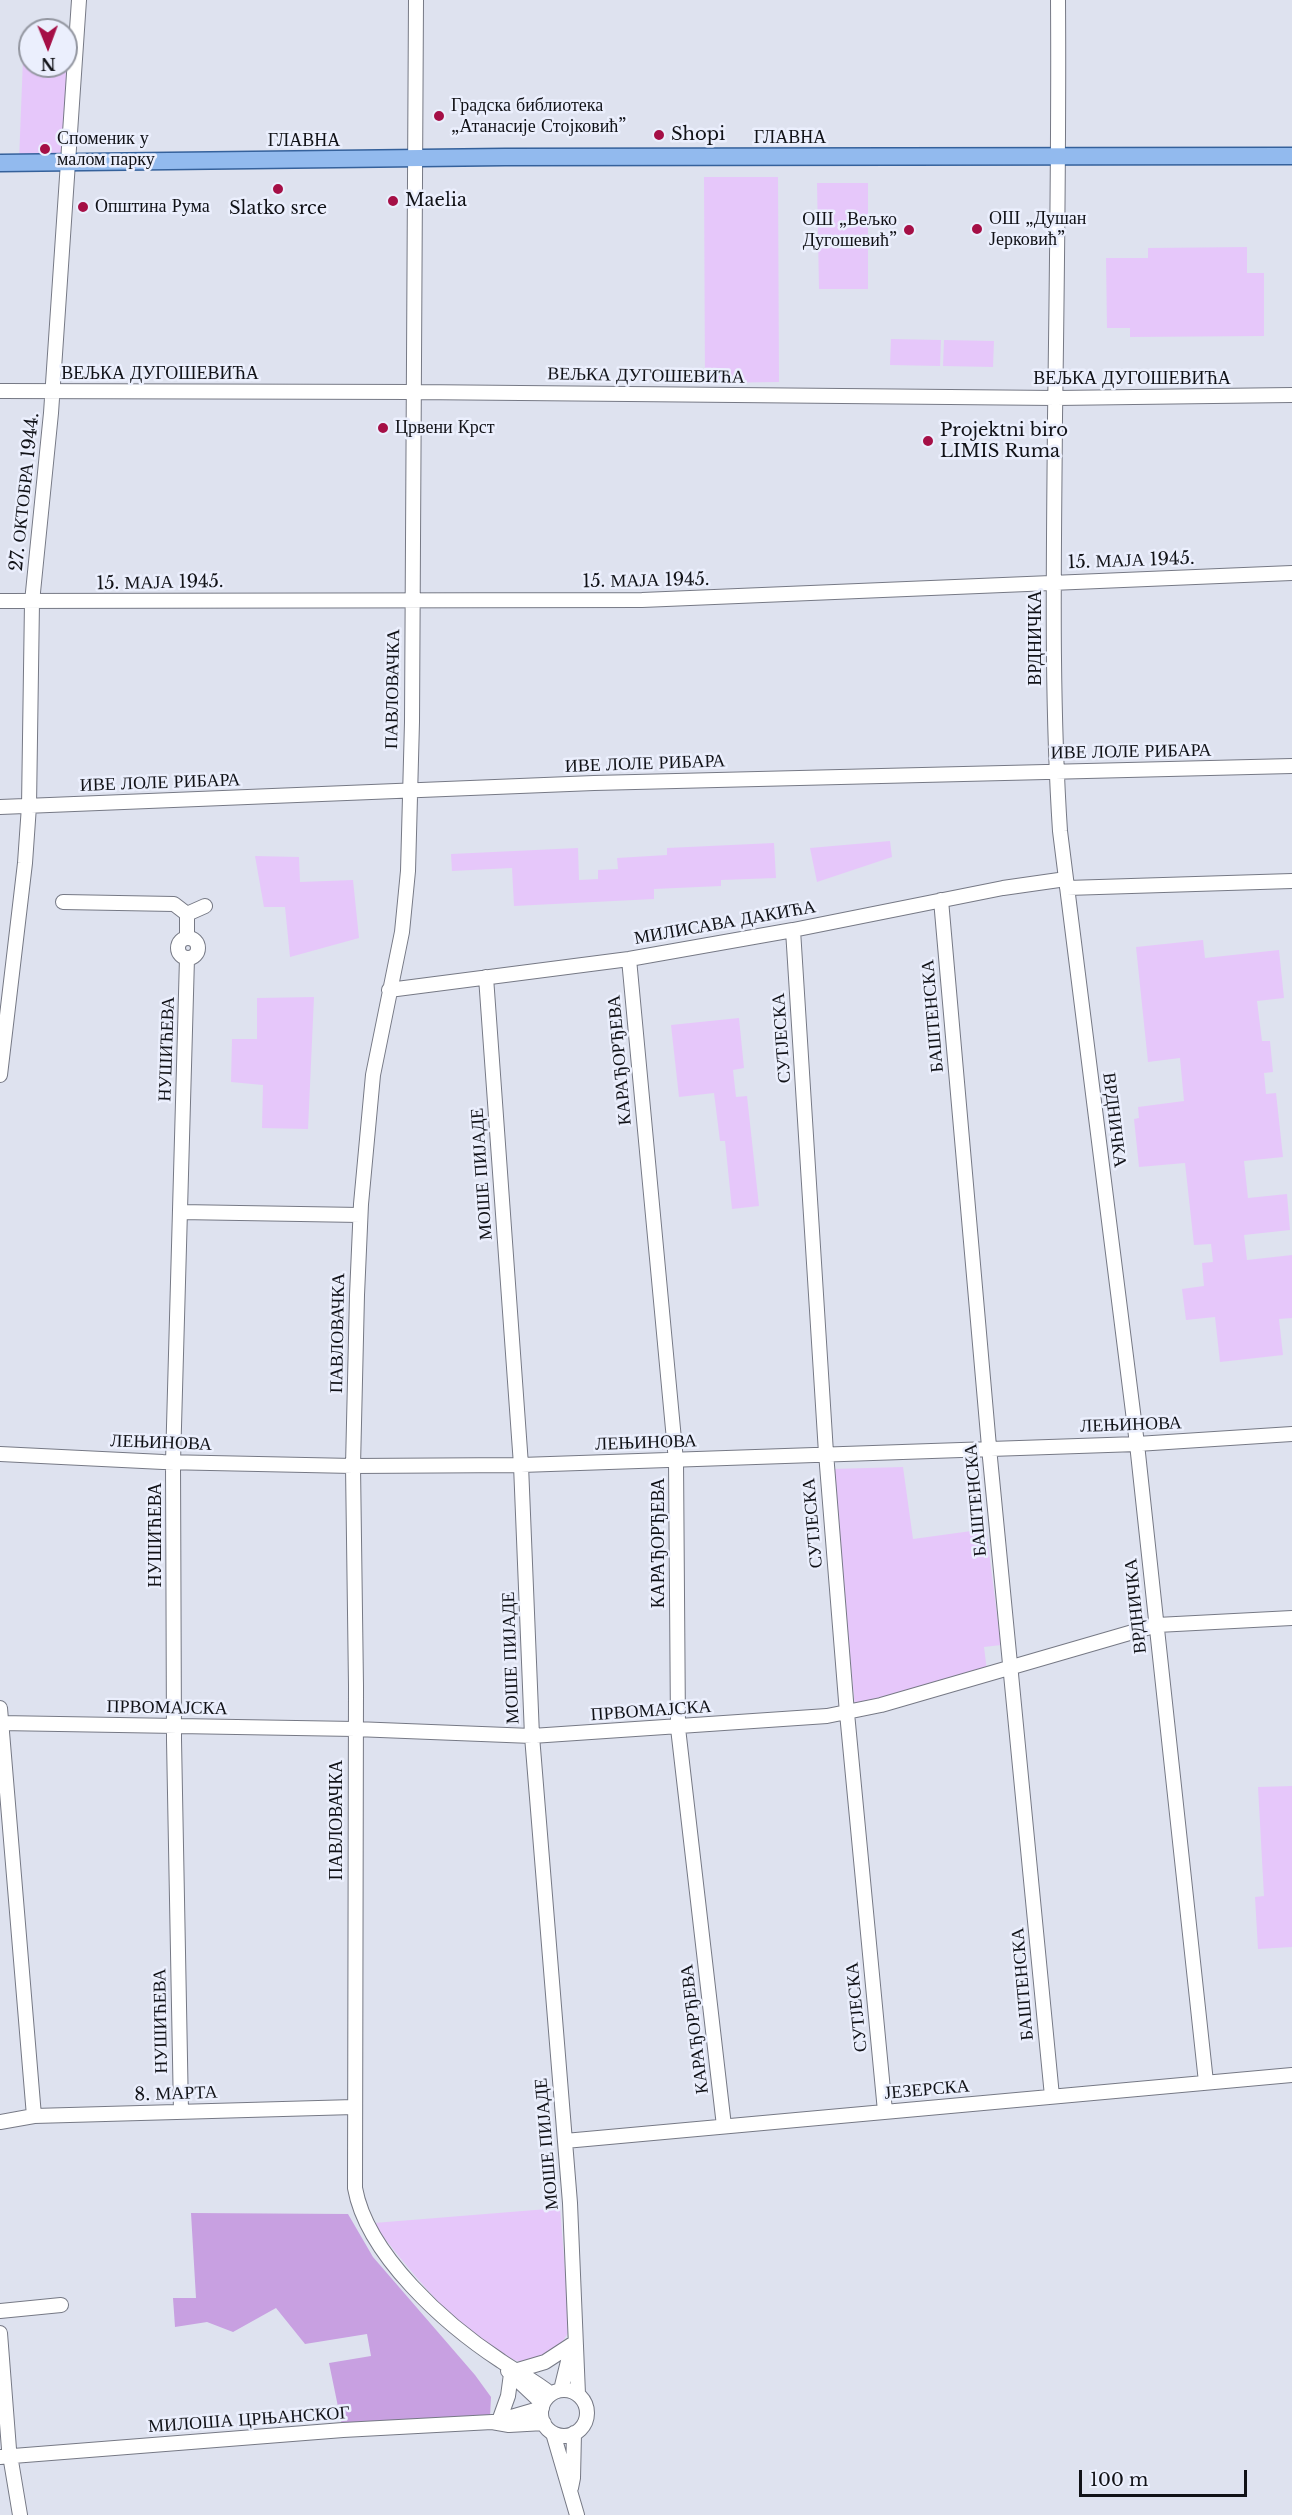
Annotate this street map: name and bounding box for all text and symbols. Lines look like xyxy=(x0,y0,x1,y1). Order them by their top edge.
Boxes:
north arrow xyxy=(18,18,78,78)
text: N xyxy=(41,54,56,74)
place label: Градска библиотека „Атанасије Стојковић” xyxy=(451,95,626,138)
marker: Градска библиотека „Атанасије Стојковић” xyxy=(432,109,446,123)
place label: Shopi xyxy=(671,124,725,146)
street label: ГЛАВНА xyxy=(754,127,826,149)
place label: Споменик у малом парку xyxy=(57,128,155,170)
marker: Shopi xyxy=(652,128,666,142)
street label: ГЛАВНА xyxy=(268,130,340,152)
marker: Споменик у малом парку xyxy=(38,142,52,156)
marker: Slatko srce xyxy=(271,182,285,196)
place label: Maelia xyxy=(405,190,467,212)
marker: Maelia xyxy=(386,194,400,208)
place label: Општина Рума xyxy=(95,196,210,218)
place label: Slatko srce xyxy=(229,198,327,220)
marker: Општина Рума xyxy=(76,200,90,214)
place label: ОШ „Душан Јерковић” xyxy=(989,208,1086,250)
place label: ОШ „Вељко Дугошевић” xyxy=(802,209,897,252)
marker: ОШ „Душан Јерковић” xyxy=(970,222,984,236)
marker: ОШ „Вељко Дугошевић” xyxy=(902,223,916,237)
street label: ВЕЉКА ДУГОШЕВИЋА xyxy=(61,363,259,385)
street label: ВЕЉКА ДУГОШЕВИЋА xyxy=(547,363,745,389)
street label: ВЕЉКА ДУГОШЕВИЋА xyxy=(1033,368,1231,390)
street label: 27. ОКТОБРА 1944. xyxy=(6,412,44,572)
place label: Црвени Крст xyxy=(395,417,495,439)
place label: Projektni biro LIMIS Ruma xyxy=(940,420,1068,462)
marker: Црвени Крст xyxy=(376,421,390,435)
marker: Projektni biro LIMIS Ruma xyxy=(921,434,935,448)
street label: 15. МАЈА 1945. xyxy=(1067,548,1195,574)
street label: 15. МАЈА 1945. xyxy=(582,569,710,593)
street label: 15. МАЈА 1945. xyxy=(96,571,224,595)
street label: ВРДНИЧКА xyxy=(1025,590,1047,686)
street label: ПАВЛОВАЧКА xyxy=(381,629,405,749)
street label: ИВЕ ЛОЛЕ РИБАРА xyxy=(1050,740,1212,764)
street label: ИВЕ ЛОЛЕ РИБАРА xyxy=(564,750,726,778)
street label: ИВЕ ЛОЛЕ РИБАРА xyxy=(79,769,241,797)
street label: МИЛИСАВА ДАКИЋА xyxy=(633,896,817,950)
street label: БАШТЕНСКА xyxy=(917,959,949,1073)
street label: СУТЈЕСКА xyxy=(768,992,796,1084)
street label: КАРАЂОРЂЕВА xyxy=(604,994,636,1126)
street label: НУШИЋЕВА xyxy=(154,996,180,1102)
street label: ВРДНИЧКА xyxy=(1097,1071,1131,1169)
street label: МОШЕ ПИЈАДЕ xyxy=(467,1107,497,1241)
street label: ПАВЛОВАЧКА xyxy=(326,1273,350,1393)
street label: ЛЕЊИНОВА xyxy=(1080,1412,1182,1438)
street label: ЛЕЊИНОВА xyxy=(110,1430,212,1456)
street label: ЛЕЊИНОВА xyxy=(595,1430,697,1456)
street label: БАШТЕНСКА xyxy=(960,1443,992,1557)
street label: СУТЈЕСКА xyxy=(798,1477,828,1569)
street label: КАРАЂОРЂЕВА xyxy=(648,1478,670,1608)
street label: НУШИЋЕВА xyxy=(145,1482,167,1588)
street label: ВРДНИЧКА xyxy=(1120,1557,1152,1655)
street label: МОШЕ ПИЈАДЕ xyxy=(498,1591,524,1725)
street label: ПРВОМАЈСКА xyxy=(106,1696,228,1720)
street label: ПРВОМАЈСКА xyxy=(590,1696,712,1726)
street label: ПАВЛОВАЧКА xyxy=(326,1760,348,1880)
street label: БАШТЕНСКА xyxy=(1007,1927,1039,2041)
street label: СУТЈЕСКА xyxy=(842,1961,872,2053)
street label: КАРАЂОРЂЕВА xyxy=(676,1963,714,2095)
street label: НУШИЋЕВА xyxy=(149,1968,173,2074)
street label: ЈЕЗЕРСКА xyxy=(883,2076,971,2104)
street label: МОШЕ ПИЈАДЕ xyxy=(530,2077,564,2211)
street label: 8. МАРТА xyxy=(134,2082,218,2106)
street label: МИЛОША ЦРЊАНСКОГ xyxy=(147,2402,351,2438)
scale bar xyxy=(1082,2458,1250,2496)
text: 100 m xyxy=(1090,2469,1148,2491)

